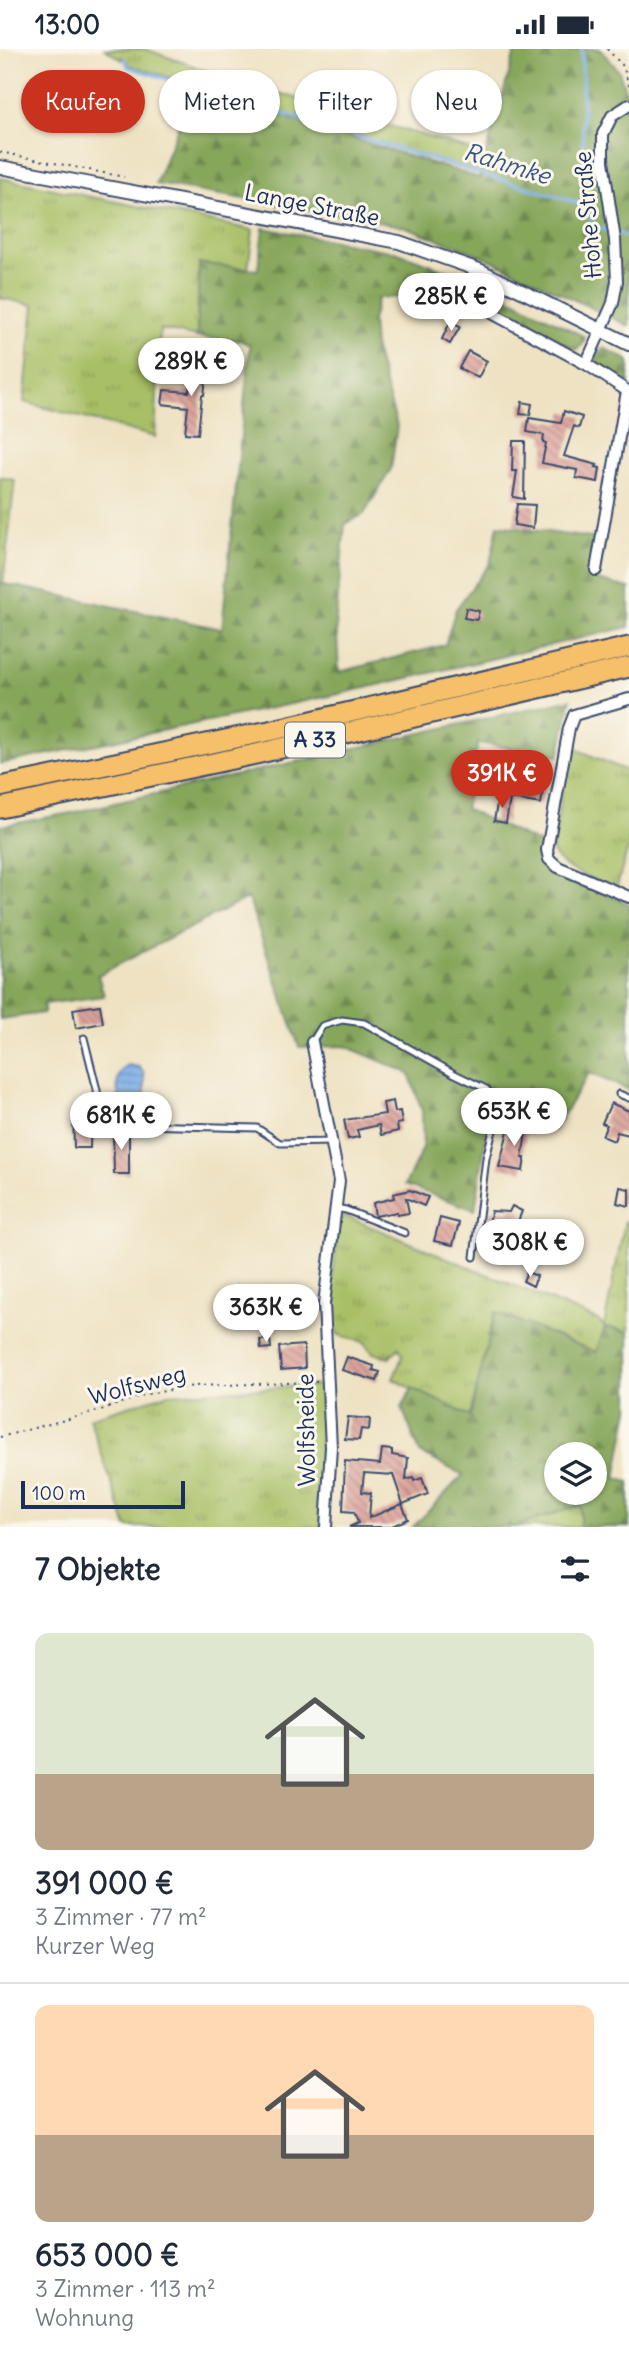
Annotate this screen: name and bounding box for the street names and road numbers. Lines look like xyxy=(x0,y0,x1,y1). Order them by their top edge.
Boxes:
street label: Hohe Straße xyxy=(567,150,608,280)
street label: Lange Straße xyxy=(242,177,382,232)
road number: A 33 xyxy=(285,723,345,757)
street label: Wolfsweg xyxy=(85,1358,189,1411)
street label: Wolfsheide xyxy=(290,1373,321,1487)

